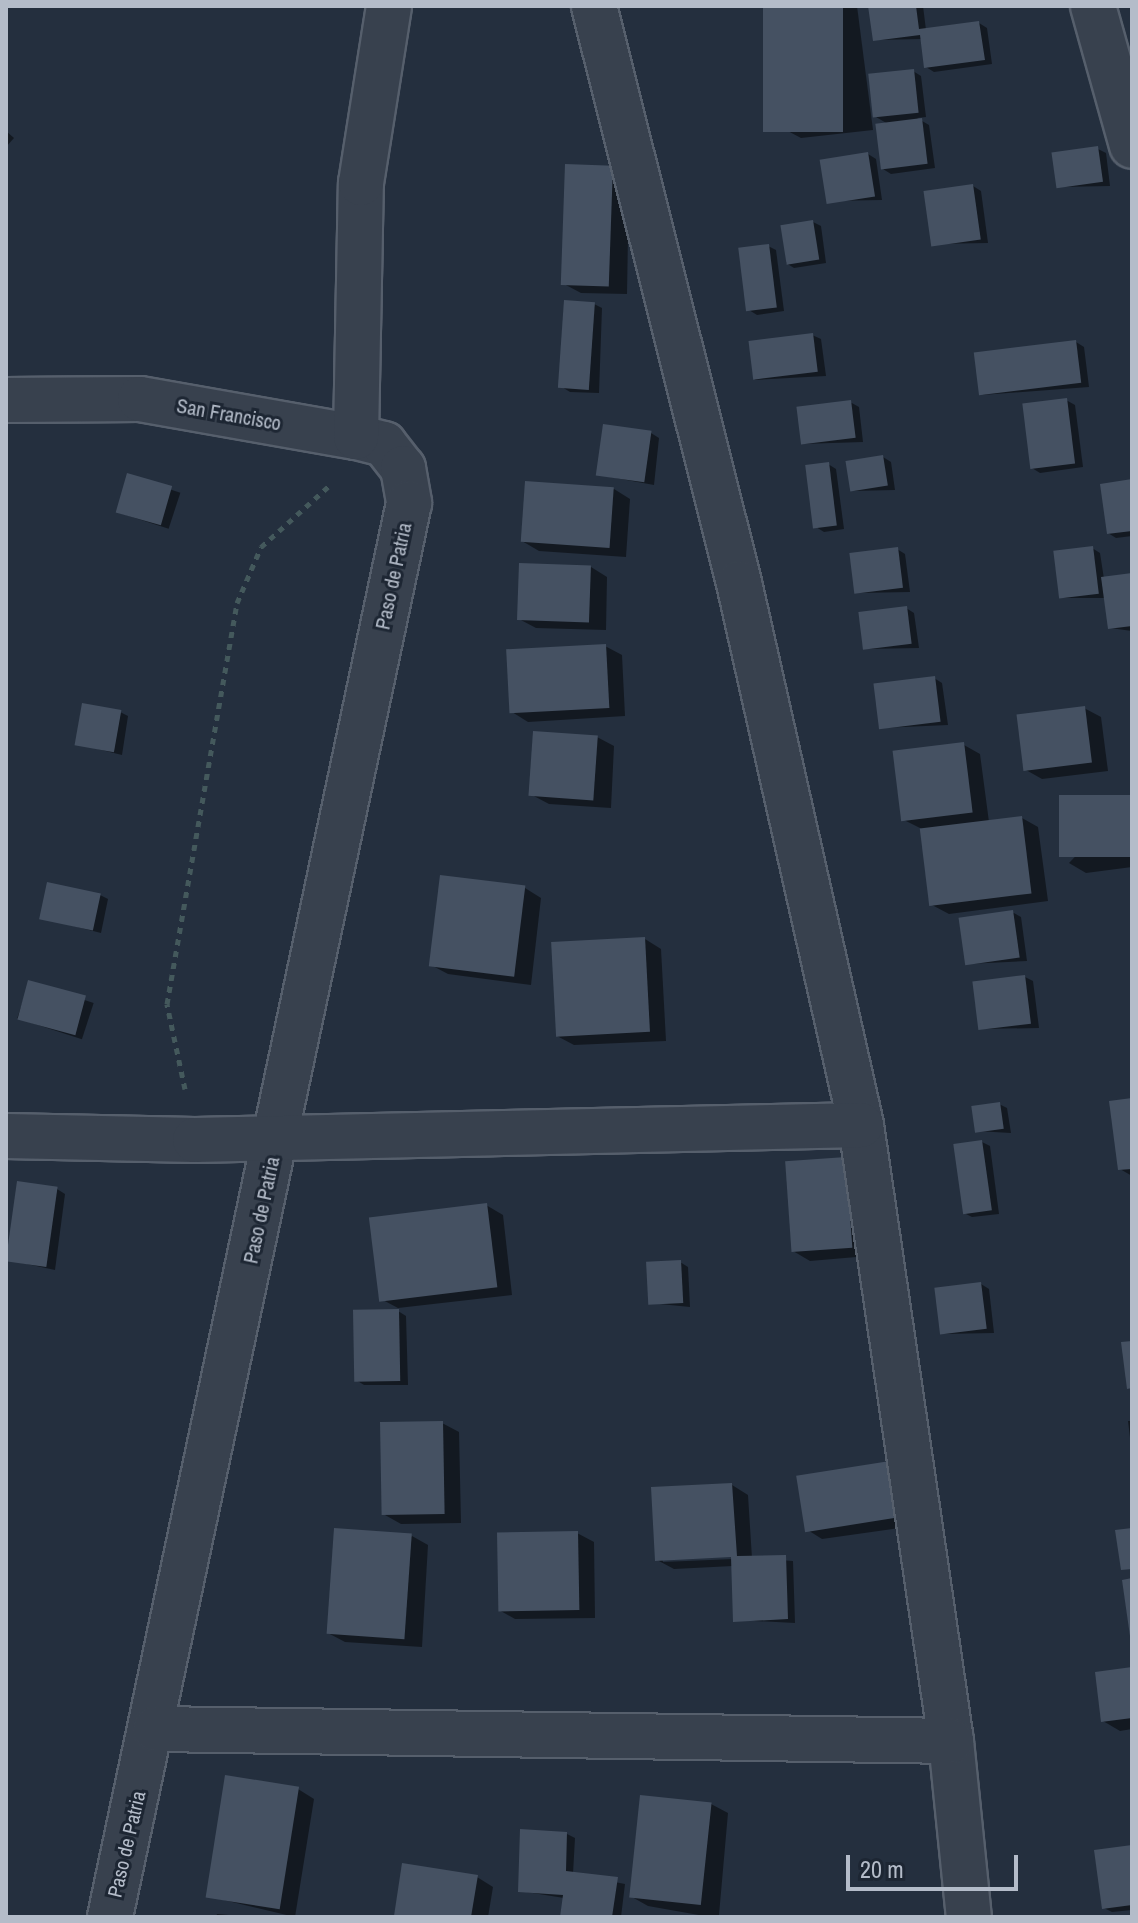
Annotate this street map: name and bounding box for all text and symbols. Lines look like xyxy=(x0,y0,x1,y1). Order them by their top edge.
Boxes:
street label: San Francisco xyxy=(175,393,283,435)
street label: Paso de Patria xyxy=(370,520,416,632)
street label: Paso de Patria xyxy=(238,1154,284,1266)
street label: Paso de Patria xyxy=(102,1788,150,1900)
scale bar xyxy=(850,1839,1022,1889)
text: 20 m xyxy=(860,1853,904,1885)

